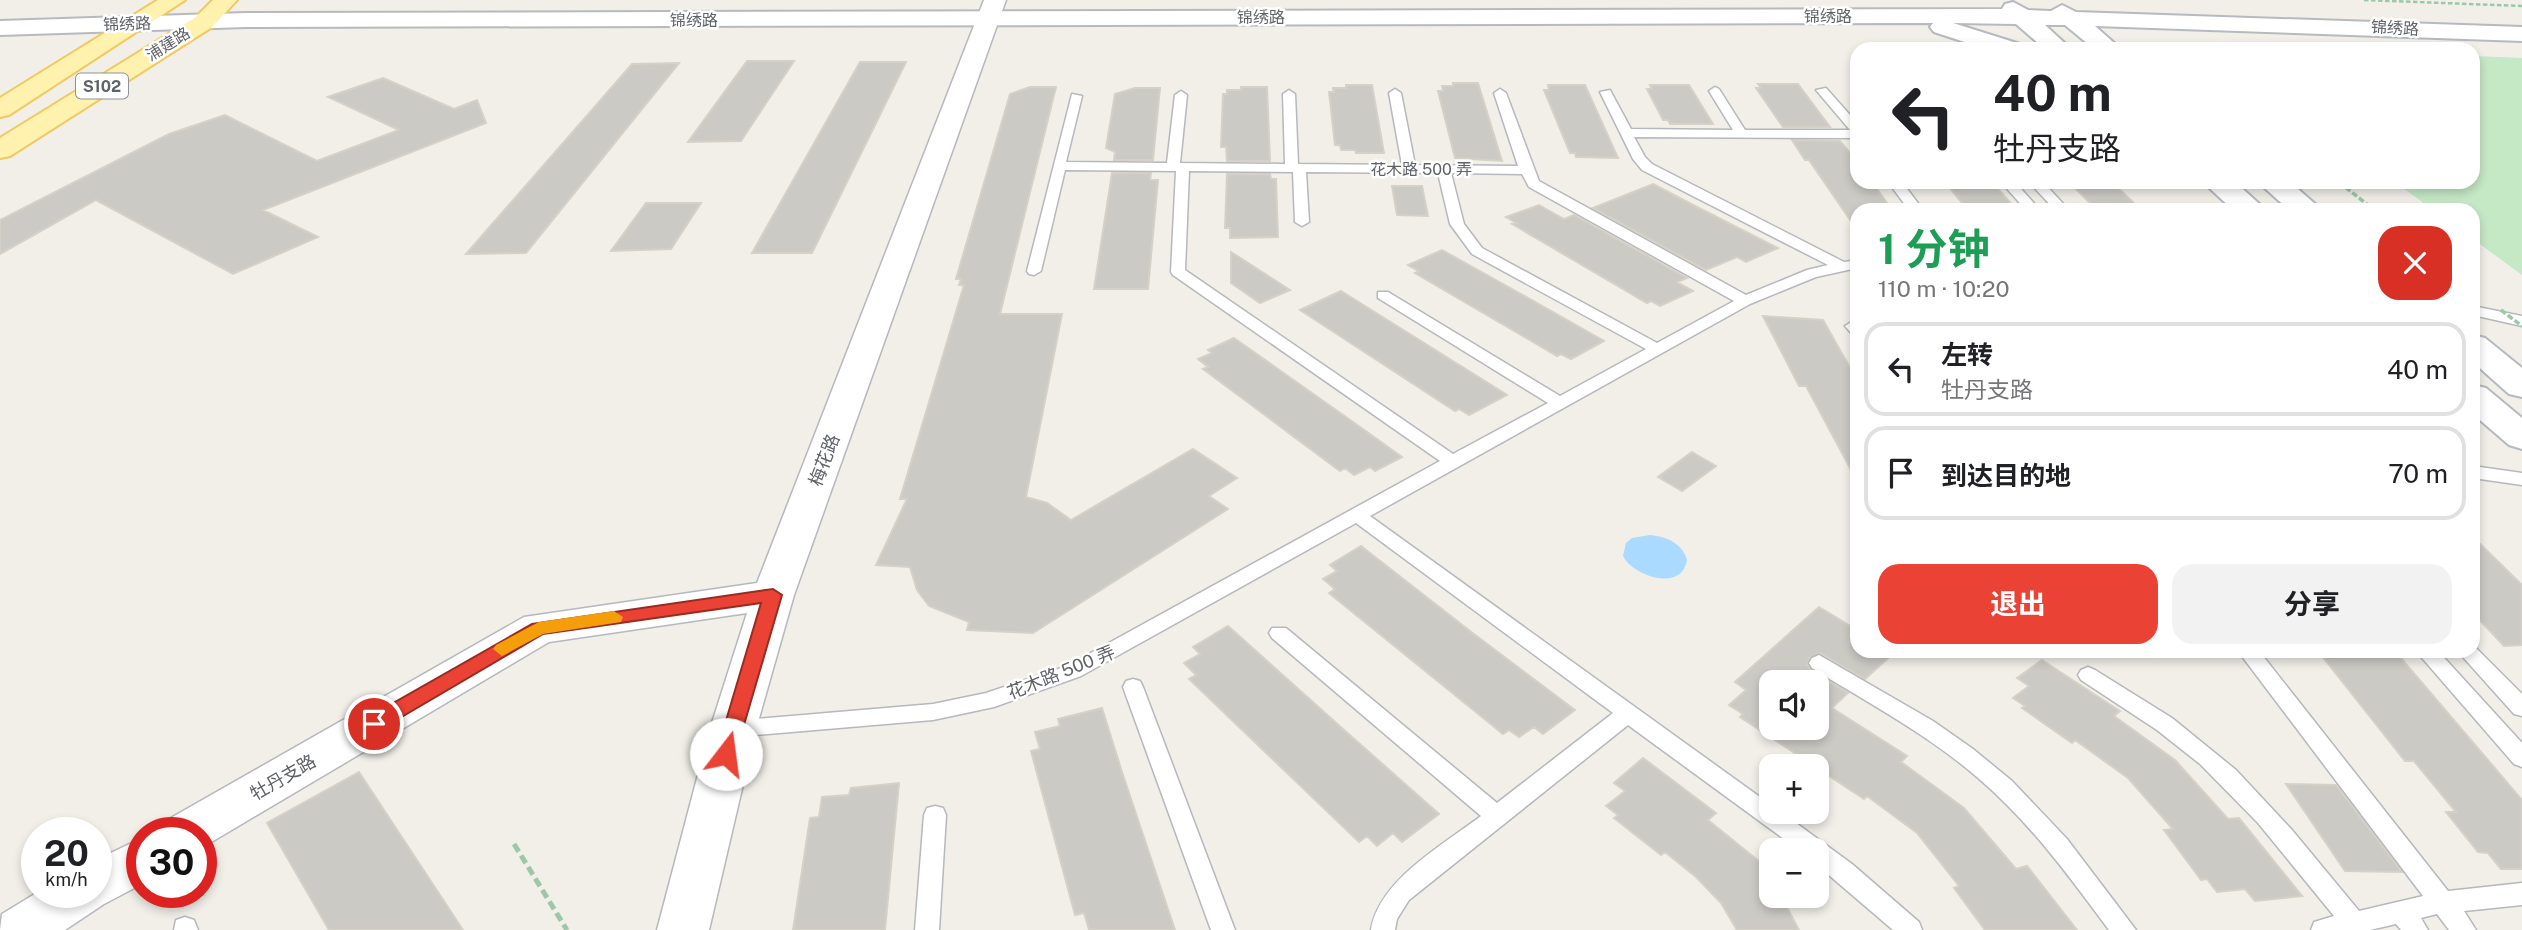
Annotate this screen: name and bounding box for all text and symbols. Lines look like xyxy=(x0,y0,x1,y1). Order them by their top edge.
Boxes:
street label: 锦绣路 xyxy=(1804,7,1852,26)
street label: 锦绣路 xyxy=(1237,8,1285,27)
street label: 锦绣路 xyxy=(670,11,718,30)
street label: 锦绣路 xyxy=(103,14,151,34)
street label: 锦绣路 xyxy=(2371,17,2419,39)
street label: 浦建路 xyxy=(143,23,193,65)
text: 40 m xyxy=(1993,64,2112,122)
icon: left xyxy=(1878,70,1969,161)
road number: S102 xyxy=(76,74,128,99)
text: 牡丹支路 xyxy=(1993,130,2121,167)
street label: 花木路 500 弄 xyxy=(1370,160,1472,179)
text: 1 分钟 xyxy=(1878,224,1989,273)
button: close xyxy=(2378,226,2452,300)
text: 110 m · 10:20 xyxy=(1878,275,2009,302)
text: 左转 xyxy=(1941,339,1993,370)
icon: left xyxy=(1882,350,1920,388)
text: 40 m xyxy=(2387,354,2448,385)
text: 牡丹支路 xyxy=(1941,376,2033,403)
street label: 梅花路 xyxy=(805,431,843,489)
icon: arrive xyxy=(1882,454,1920,492)
text: 70 m xyxy=(2388,458,2448,489)
text: 到达目的地 xyxy=(1941,460,2071,491)
button: 退出 xyxy=(1878,564,2158,644)
button: 分享 xyxy=(2172,564,2452,644)
street label: 花木路 500 弄 xyxy=(1004,641,1118,703)
map controls xyxy=(1759,670,1829,908)
button: sound xyxy=(1759,670,1829,740)
pin xyxy=(344,694,404,754)
icon: arrive xyxy=(355,705,393,743)
position arrow xyxy=(689,717,763,791)
street label: 牡丹支路 xyxy=(247,750,319,804)
button: + xyxy=(1759,754,1829,824)
speed limit sign: 30 xyxy=(126,817,217,908)
text: 20 xyxy=(44,833,89,874)
button: − xyxy=(1759,838,1829,908)
text: km/h xyxy=(45,869,88,890)

